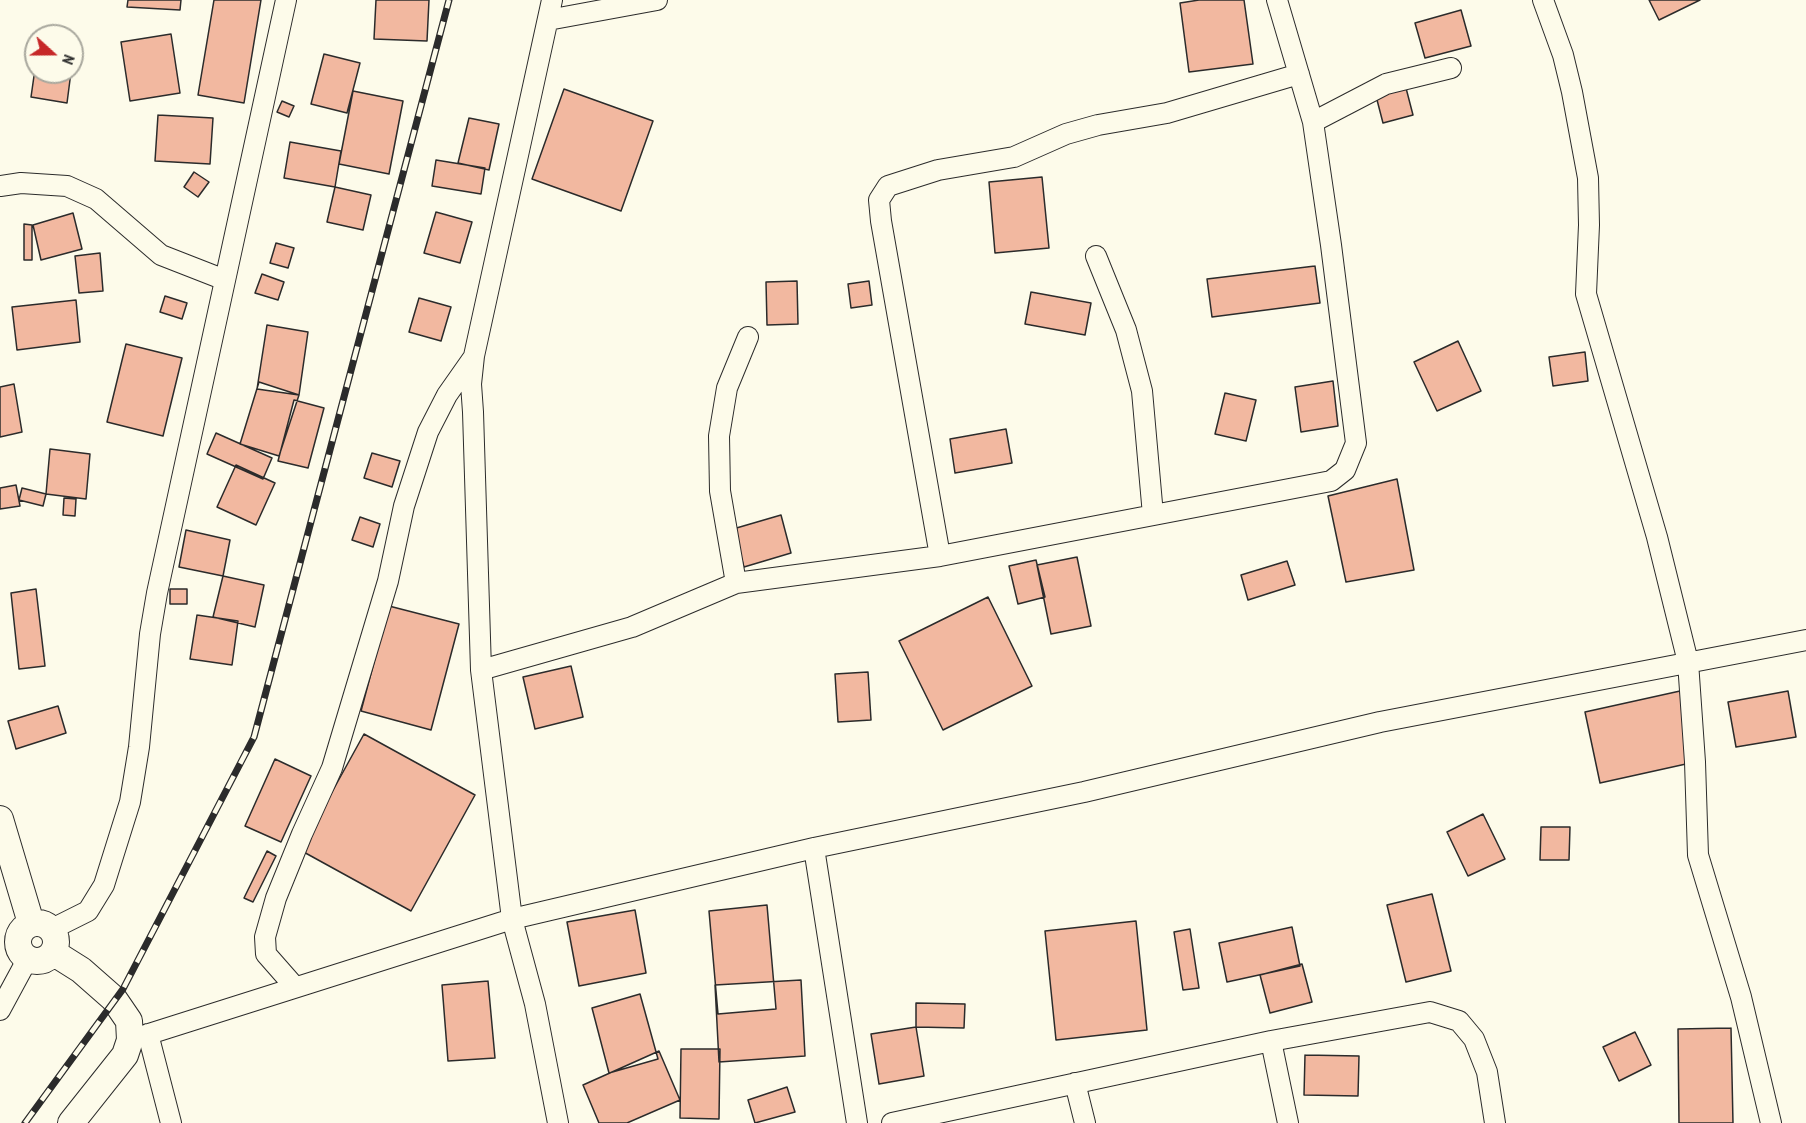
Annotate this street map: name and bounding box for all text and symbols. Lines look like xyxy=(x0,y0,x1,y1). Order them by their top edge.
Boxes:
north arrow xyxy=(24,24,84,84)
text: N xyxy=(58,52,80,67)

